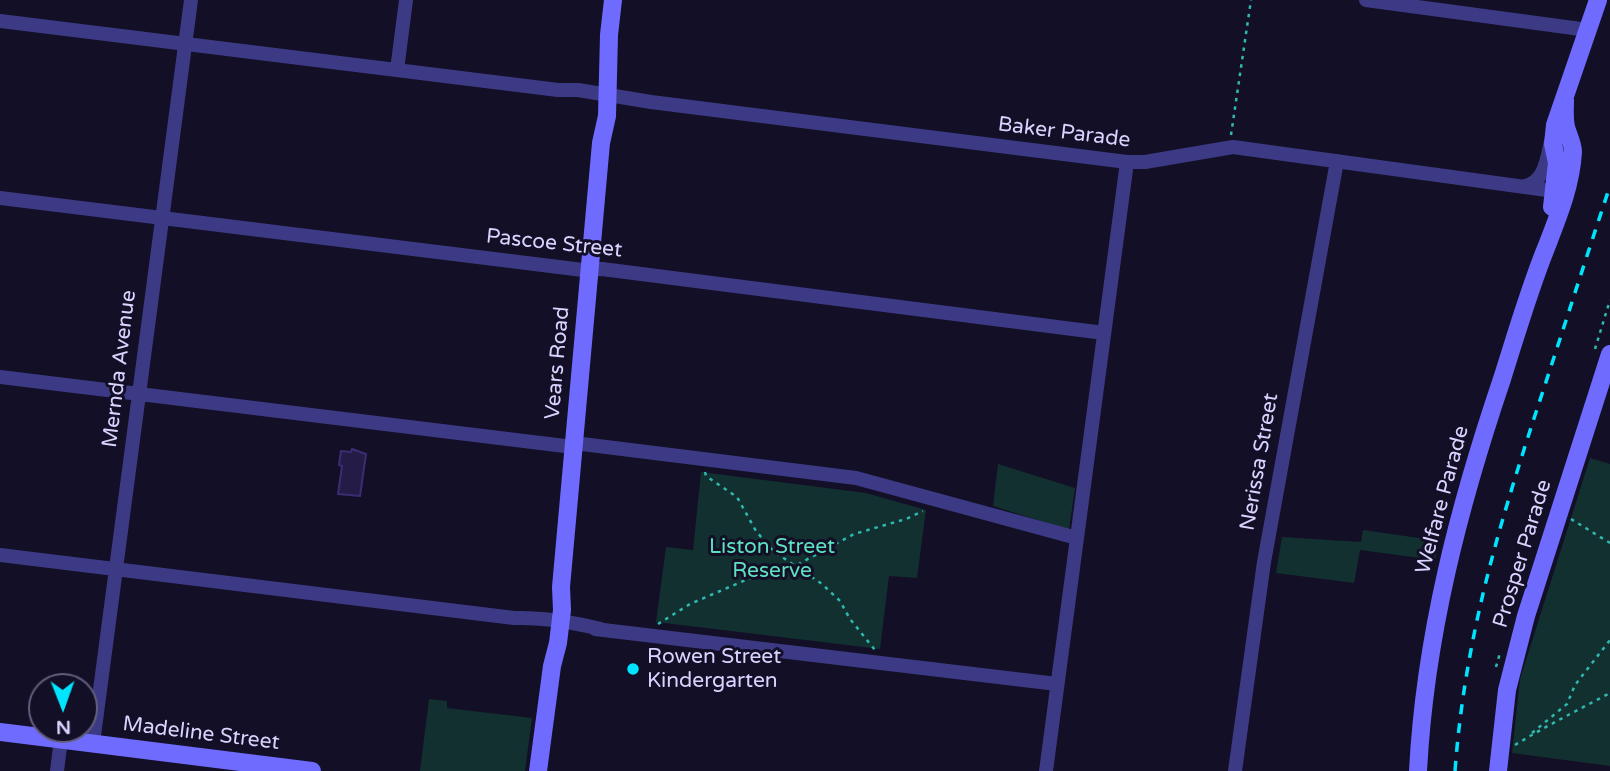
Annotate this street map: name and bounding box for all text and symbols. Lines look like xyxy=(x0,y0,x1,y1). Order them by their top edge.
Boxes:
street label: Baker Parade xyxy=(996,112,1132,154)
street label: Pascoe Street xyxy=(485,224,623,264)
street label: Mernda Avenue xyxy=(98,289,142,449)
street label: Vears Road xyxy=(541,305,575,421)
street label: Nerissa Street xyxy=(1236,391,1284,533)
street label: Welfare Parade xyxy=(1411,423,1475,577)
street label: Prosper Parade xyxy=(1489,477,1557,631)
park label: Liston Street Reserve xyxy=(709,534,835,584)
place label: Rowen Street Kindergarten xyxy=(647,644,781,694)
marker: Rowen Street Kindergarten xyxy=(625,661,641,677)
north arrow xyxy=(28,673,98,743)
street label: Madeline Street xyxy=(121,712,281,756)
text: N xyxy=(56,716,71,738)

